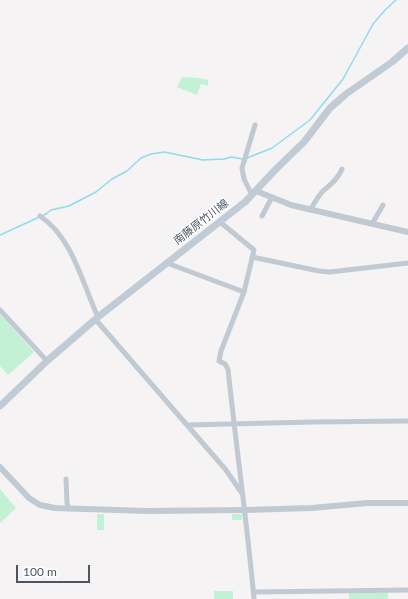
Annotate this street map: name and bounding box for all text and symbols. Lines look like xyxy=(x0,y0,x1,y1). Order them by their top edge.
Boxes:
street label: 南藤原竹川線 xyxy=(171,196,231,248)
scale bar xyxy=(18,557,92,583)
text: 100 m xyxy=(23,564,57,579)

